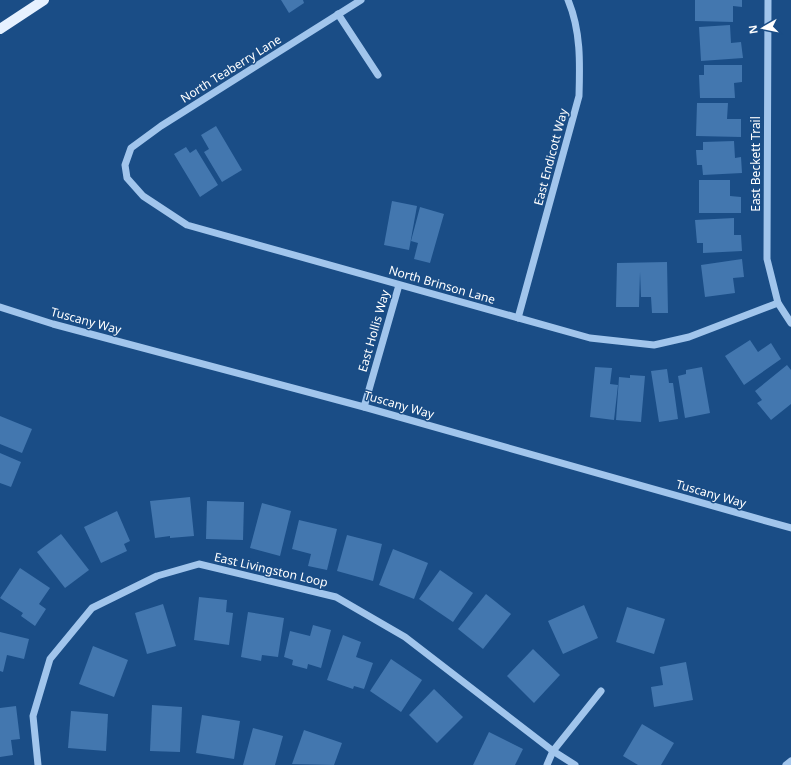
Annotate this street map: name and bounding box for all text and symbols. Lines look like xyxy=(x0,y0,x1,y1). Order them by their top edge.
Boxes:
north arrow xyxy=(743,8,783,48)
text: N xyxy=(745,24,761,35)
street label: North Teaberry Lane xyxy=(177,31,285,107)
street label: East Endicott Way xyxy=(529,106,572,207)
street label: East Beckett Trail xyxy=(747,116,764,212)
street label: North Brinson Lane xyxy=(387,261,498,308)
street label: East Hollis Way xyxy=(354,287,394,374)
street label: Tuscany Way xyxy=(49,303,124,338)
street label: Tuscany Way xyxy=(362,386,437,423)
street label: Tuscany Way xyxy=(674,475,749,512)
street label: East Livingston Loop xyxy=(213,548,330,591)

